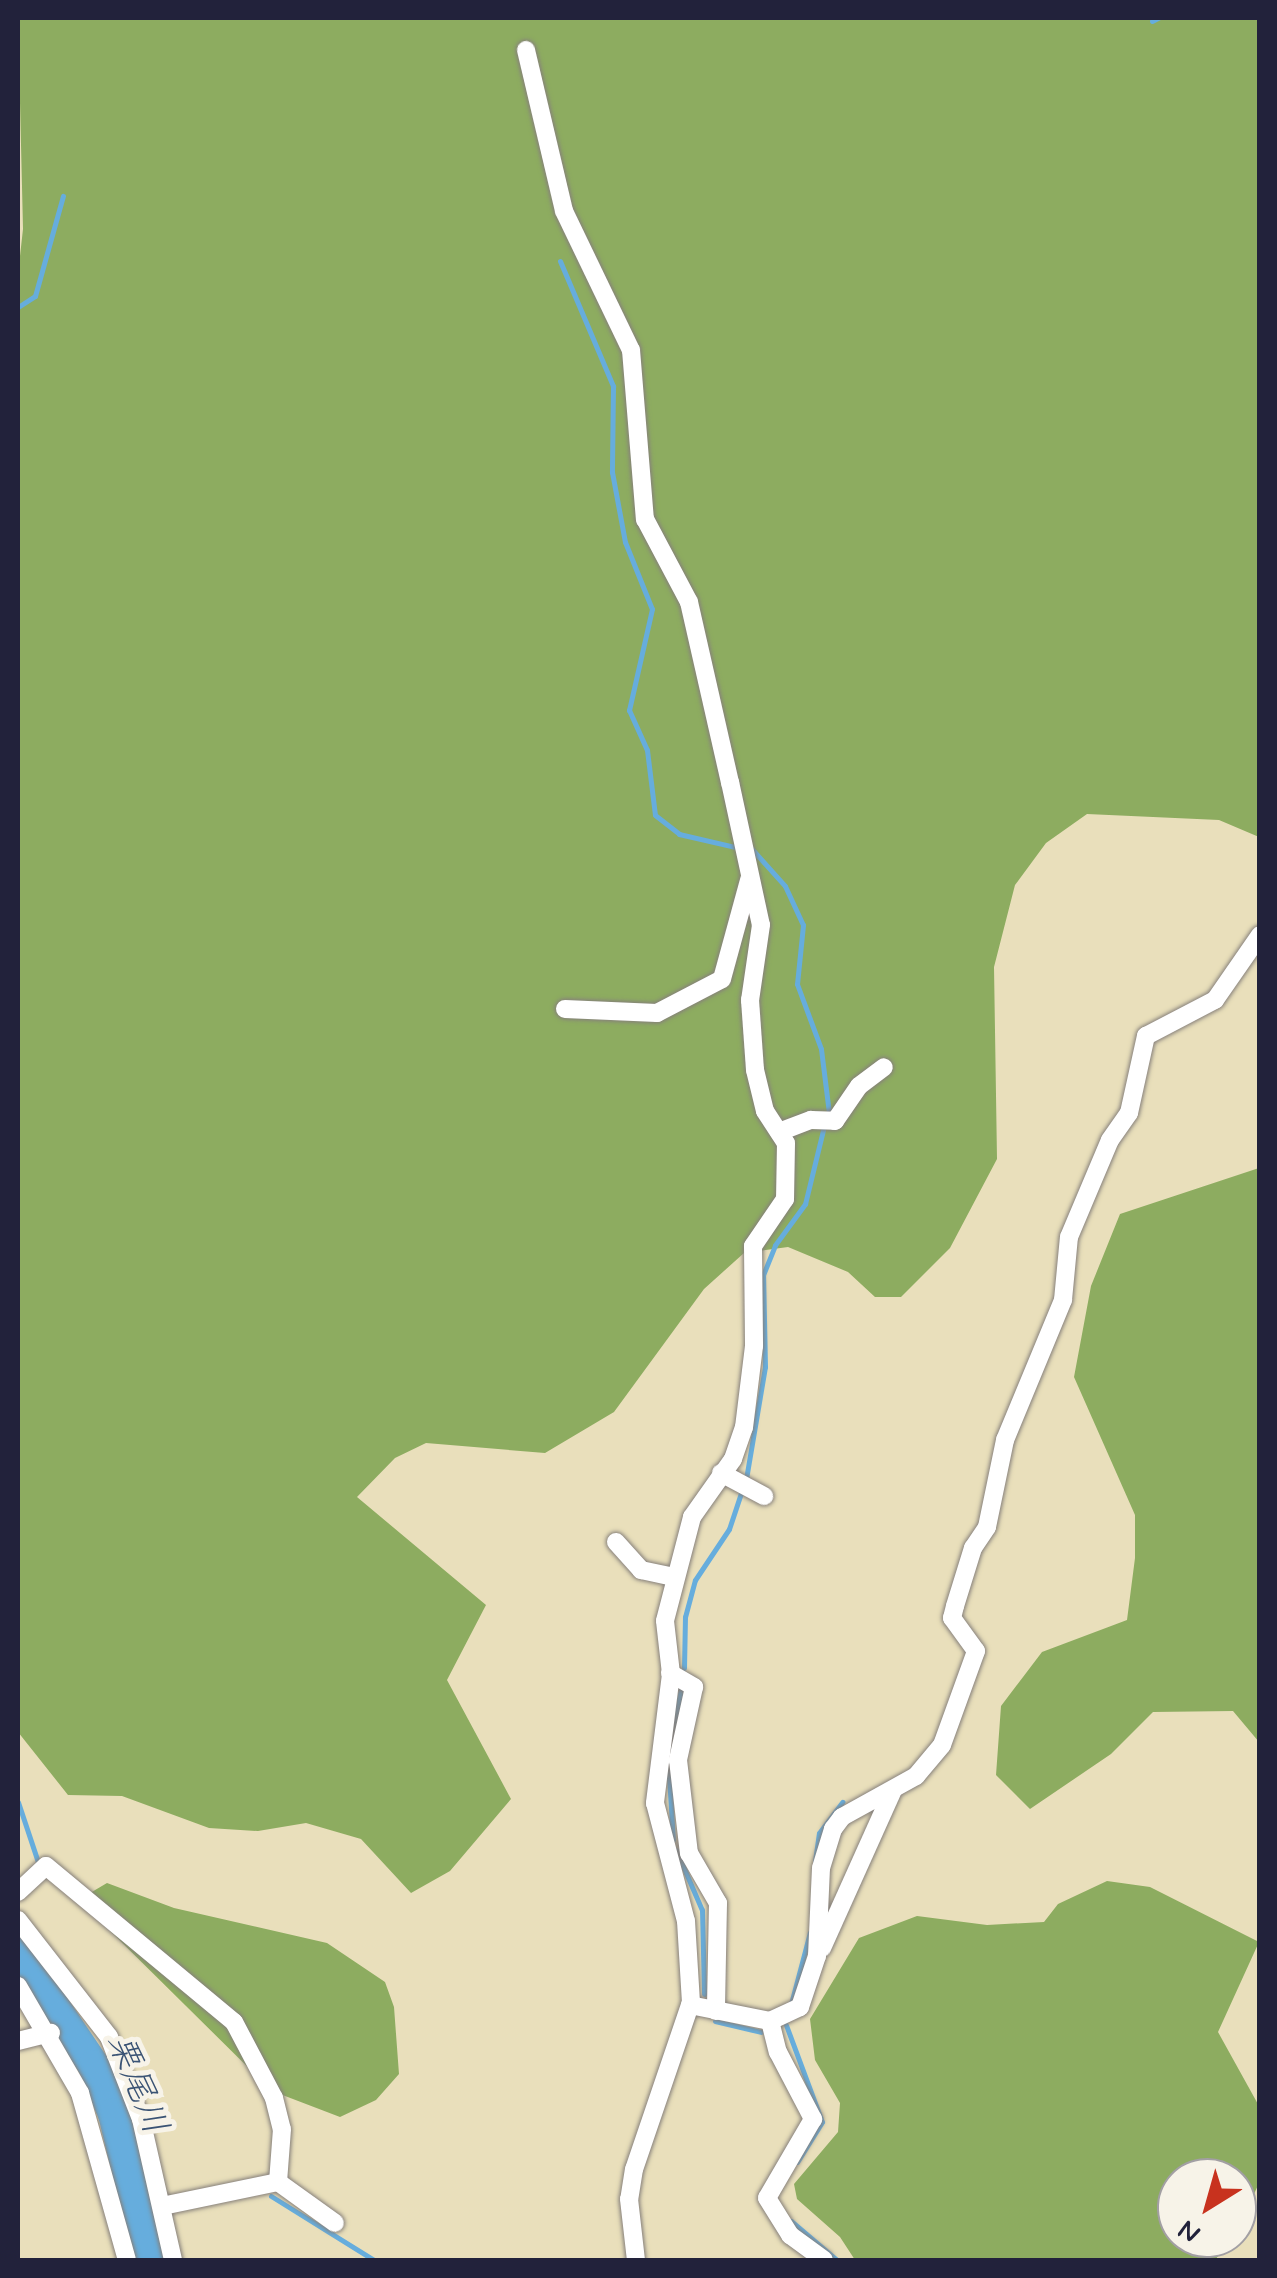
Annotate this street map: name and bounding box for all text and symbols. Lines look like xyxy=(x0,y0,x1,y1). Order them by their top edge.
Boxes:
water label: 栗尾川 xyxy=(98,2027,176,2141)
north arrow xyxy=(1157,2158,1257,2258)
text: N xyxy=(1171,2210,1208,2251)

